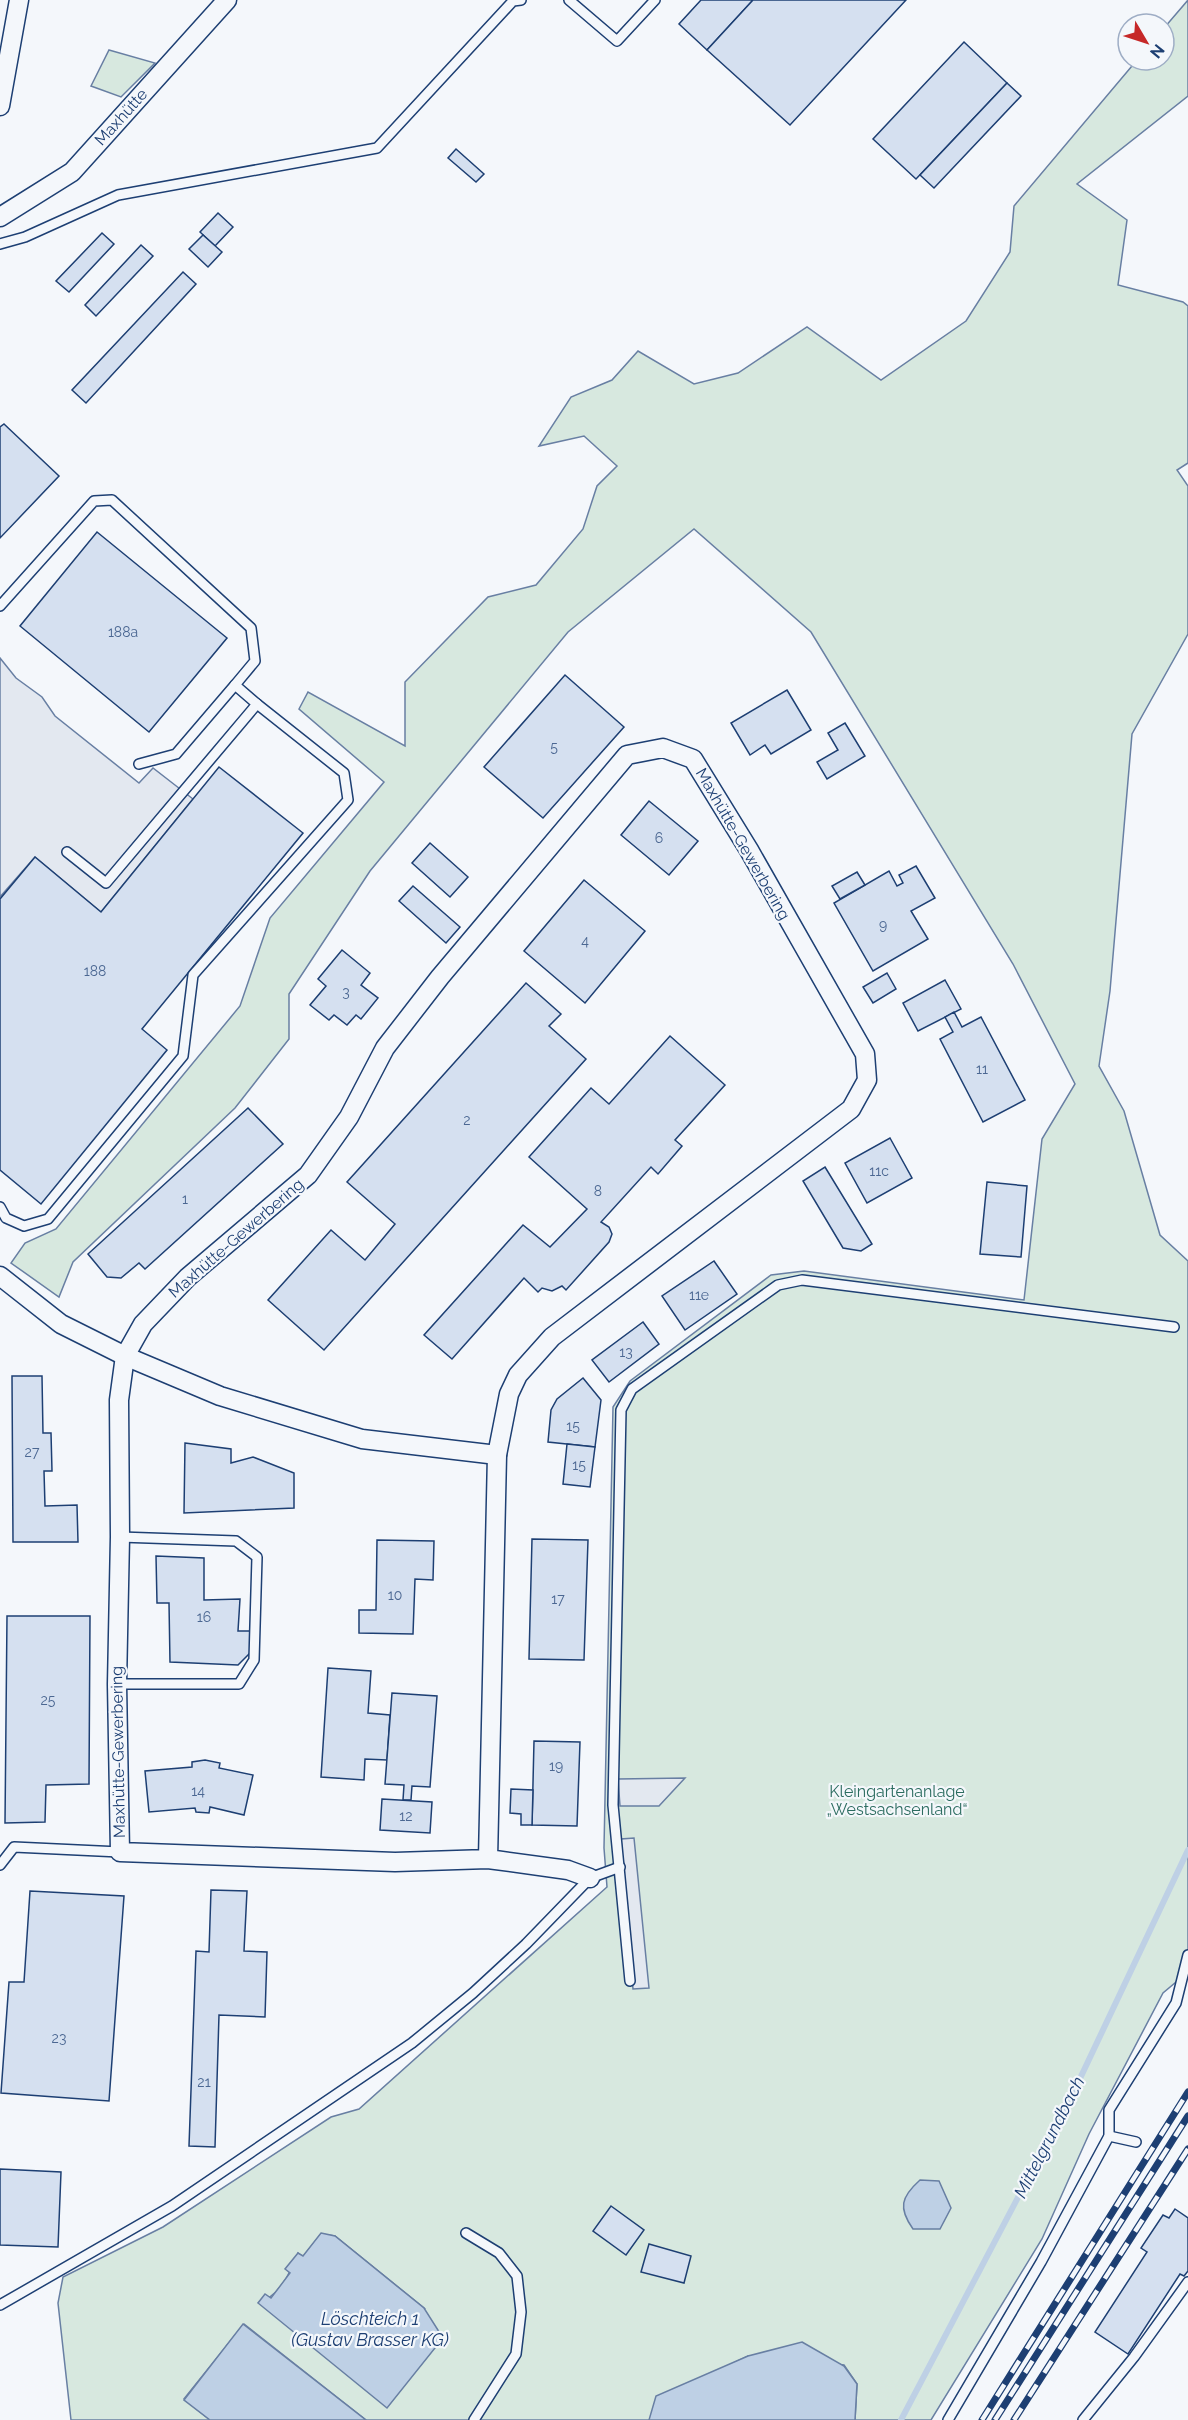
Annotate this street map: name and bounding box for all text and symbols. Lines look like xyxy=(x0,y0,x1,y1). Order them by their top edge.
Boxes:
north arrow xyxy=(1116,12,1176,72)
text: N xyxy=(1146,40,1168,62)
street label: Maxhütte xyxy=(91,85,151,149)
house number: 188a xyxy=(108,624,138,640)
house number: 5 xyxy=(550,739,558,755)
street label: Maxhütte-Gewerbering xyxy=(692,765,794,923)
house number: 6 xyxy=(655,830,663,846)
house number: 9 xyxy=(879,917,887,933)
house number: 4 xyxy=(581,933,589,949)
house number: 188 xyxy=(84,963,106,979)
house number: 3 xyxy=(342,984,350,1000)
house number: 11 xyxy=(976,1061,988,1077)
house number: 2 xyxy=(463,1112,471,1128)
house number: 11c xyxy=(869,1163,889,1179)
street label: Maxhütte-Gewerbering xyxy=(165,1174,307,1302)
house number: 8 xyxy=(594,1183,602,1199)
house number: 1 xyxy=(182,1191,188,1207)
house number: 11e xyxy=(689,1287,709,1303)
house number: 13 xyxy=(619,1344,633,1360)
house number: 15 xyxy=(566,1418,580,1434)
house number: 27 xyxy=(25,1444,40,1460)
house number: 15 xyxy=(572,1457,586,1473)
house number: 10 xyxy=(388,1587,402,1603)
house number: 17 xyxy=(551,1591,565,1607)
house number: 16 xyxy=(197,1609,211,1625)
street label: Maxhütte-Gewerbering xyxy=(107,1666,129,1838)
house number: 25 xyxy=(41,1692,56,1708)
house number: 19 xyxy=(549,1758,563,1774)
park label: Kleingartenanlage „Westsachsenland“ xyxy=(827,1782,967,1819)
house number: 14 xyxy=(191,1783,205,1799)
house number: 12 xyxy=(399,1808,413,1824)
house number: 23 xyxy=(52,2030,66,2046)
water label: Mittelgrundbach xyxy=(1009,2073,1089,2201)
house number: 21 xyxy=(197,2074,211,2090)
water label: Löschteich 1 (Gustav Brasser KG) xyxy=(291,2308,449,2350)

